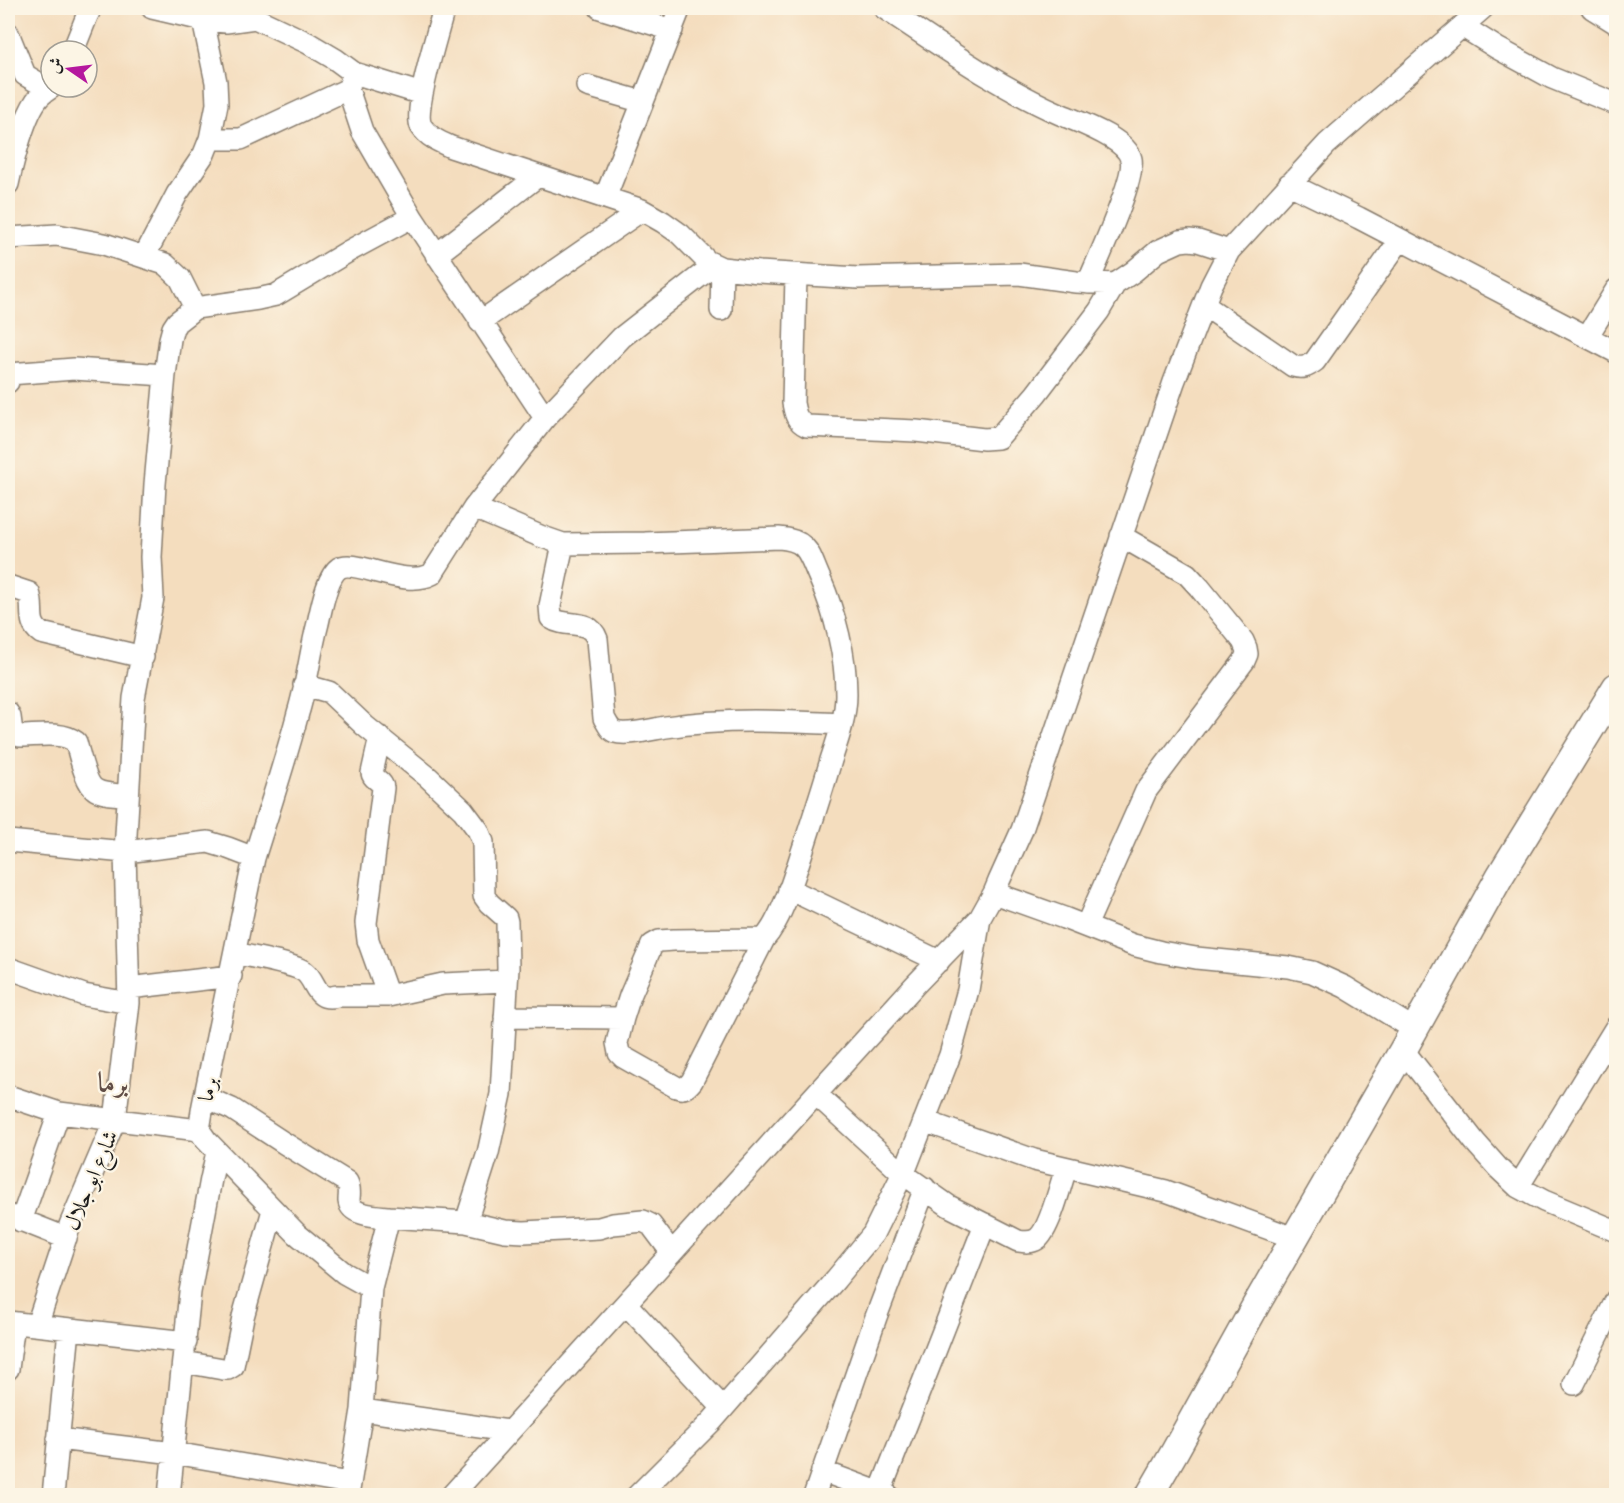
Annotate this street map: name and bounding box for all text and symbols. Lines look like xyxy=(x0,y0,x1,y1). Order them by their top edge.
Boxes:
north arrow xyxy=(39,39,99,99)
text: ش xyxy=(44,55,67,76)
district label: برما xyxy=(98,1066,128,1101)
street label: برما xyxy=(193,1075,224,1104)
street label: شارع ابو جلال xyxy=(58,1127,128,1236)

